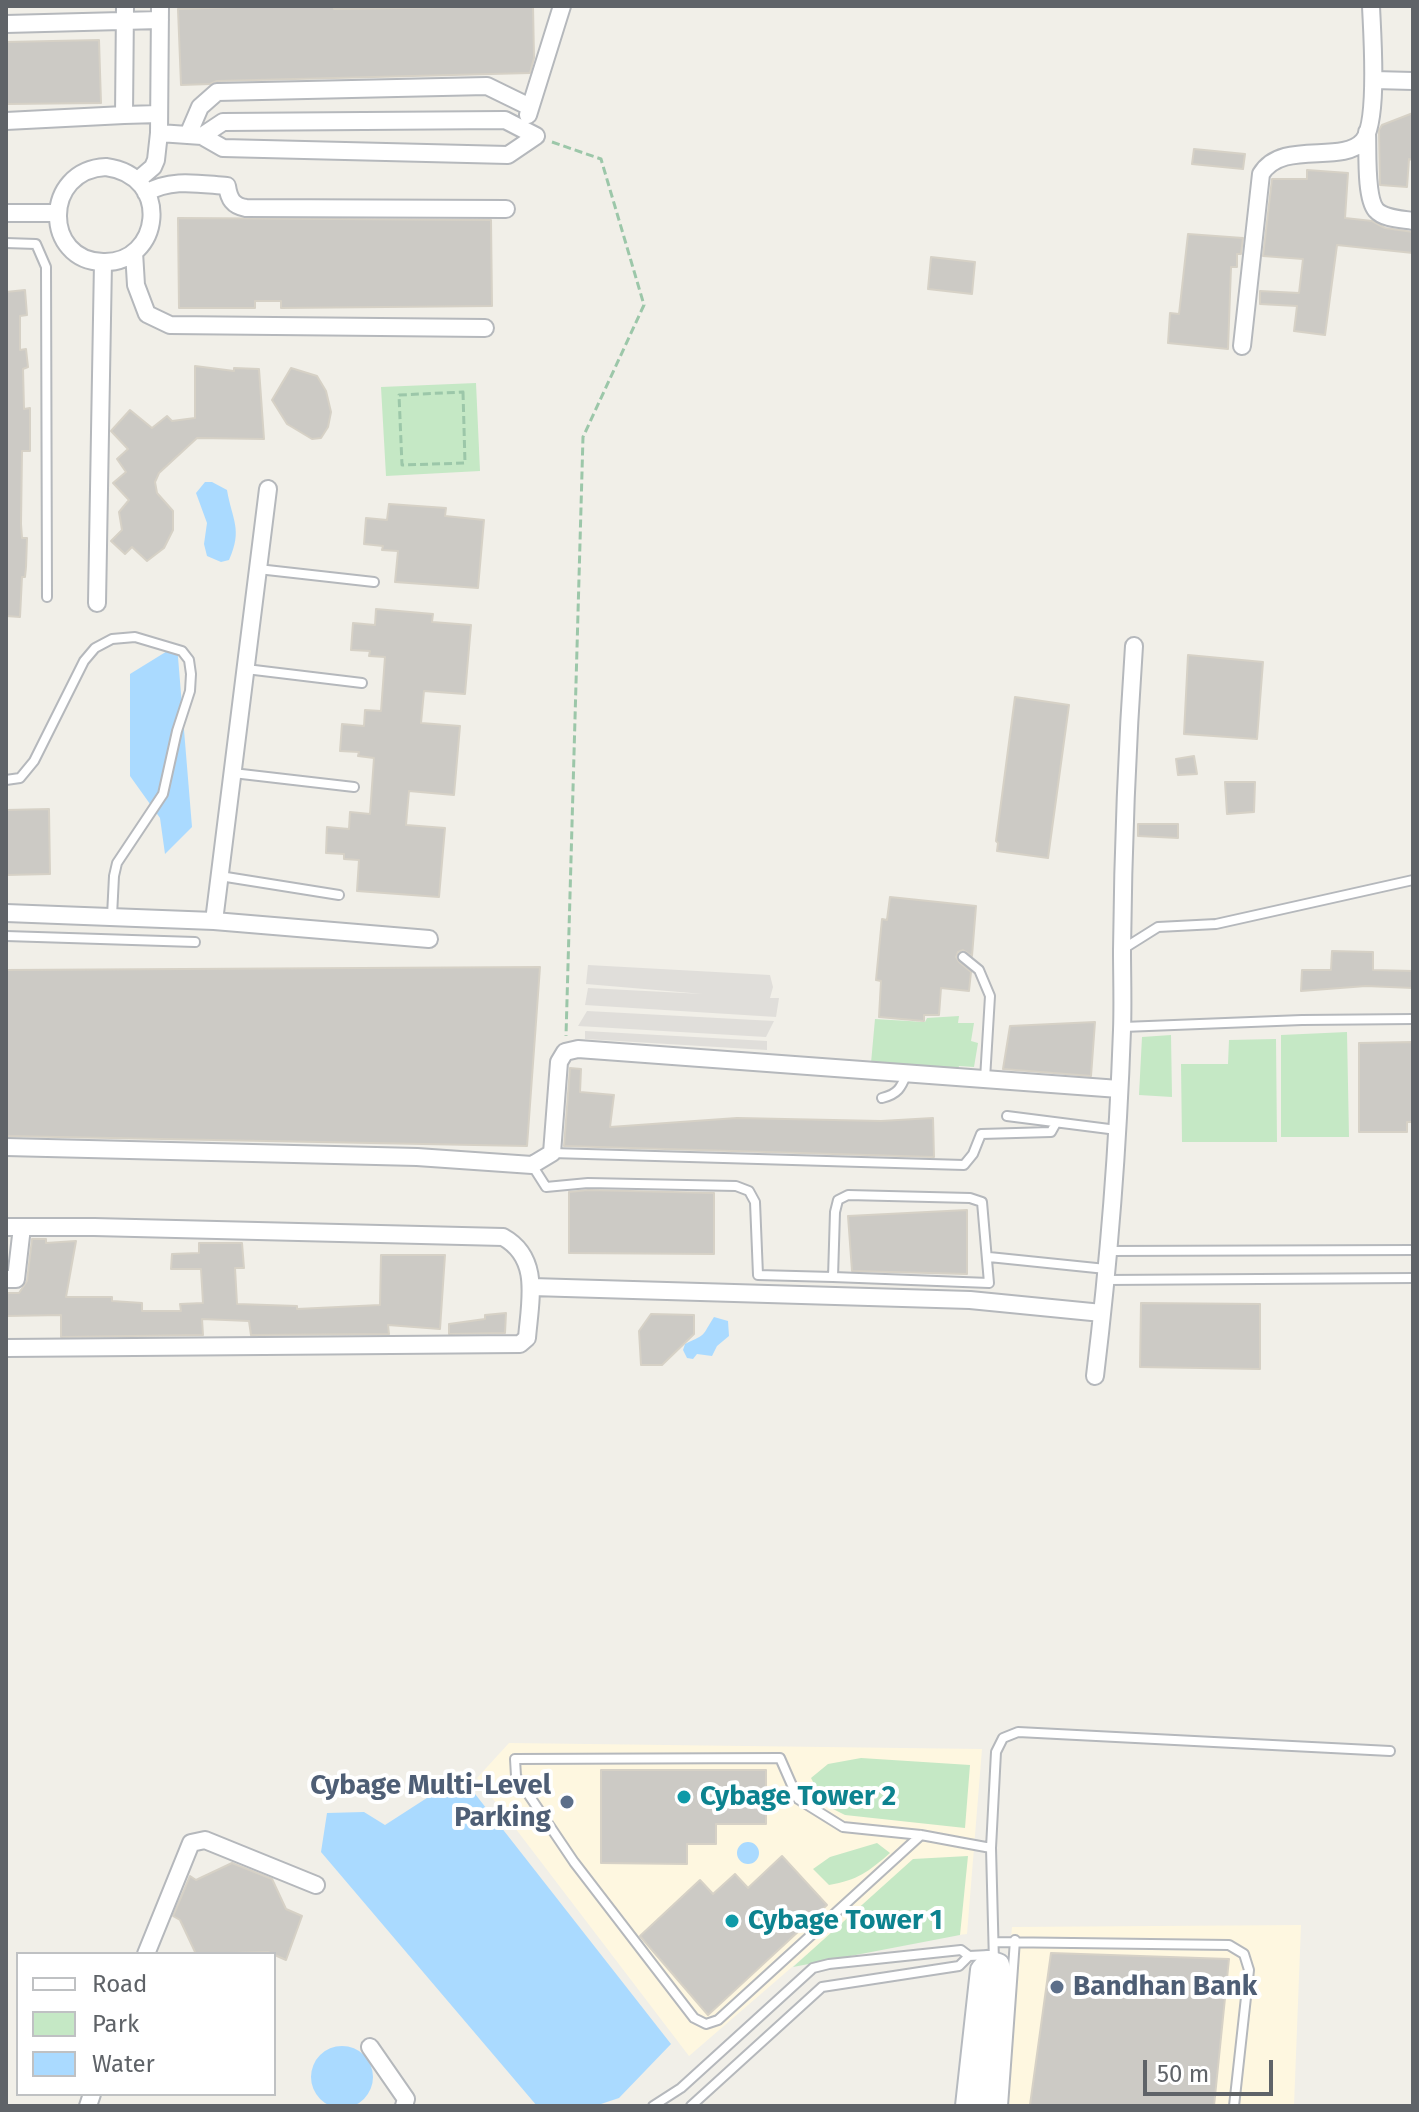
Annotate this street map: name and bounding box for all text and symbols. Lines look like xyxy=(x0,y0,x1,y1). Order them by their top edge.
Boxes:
place label: Cybage Multi-Level Parking xyxy=(310,1769,551,1835)
place label: Cybage Tower 2 xyxy=(700,1780,896,1814)
marker: Cybage Tower 2 xyxy=(675,1788,693,1806)
marker: Cybage Multi-Level Parking xyxy=(558,1793,576,1811)
place label: Cybage Tower 1 xyxy=(748,1904,943,1938)
marker: Cybage Tower 1 xyxy=(723,1912,741,1930)
legend xyxy=(16,1952,276,2096)
text: Road xyxy=(92,1970,147,1998)
place label: Bandhan Bank xyxy=(1073,1970,1257,2004)
marker: Bandhan Bank xyxy=(1048,1978,1066,1996)
text: Park xyxy=(92,2010,139,2038)
scale bar xyxy=(1147,2044,1277,2094)
text: Water xyxy=(92,2050,155,2078)
text: 50 m xyxy=(1157,2060,1209,2088)

